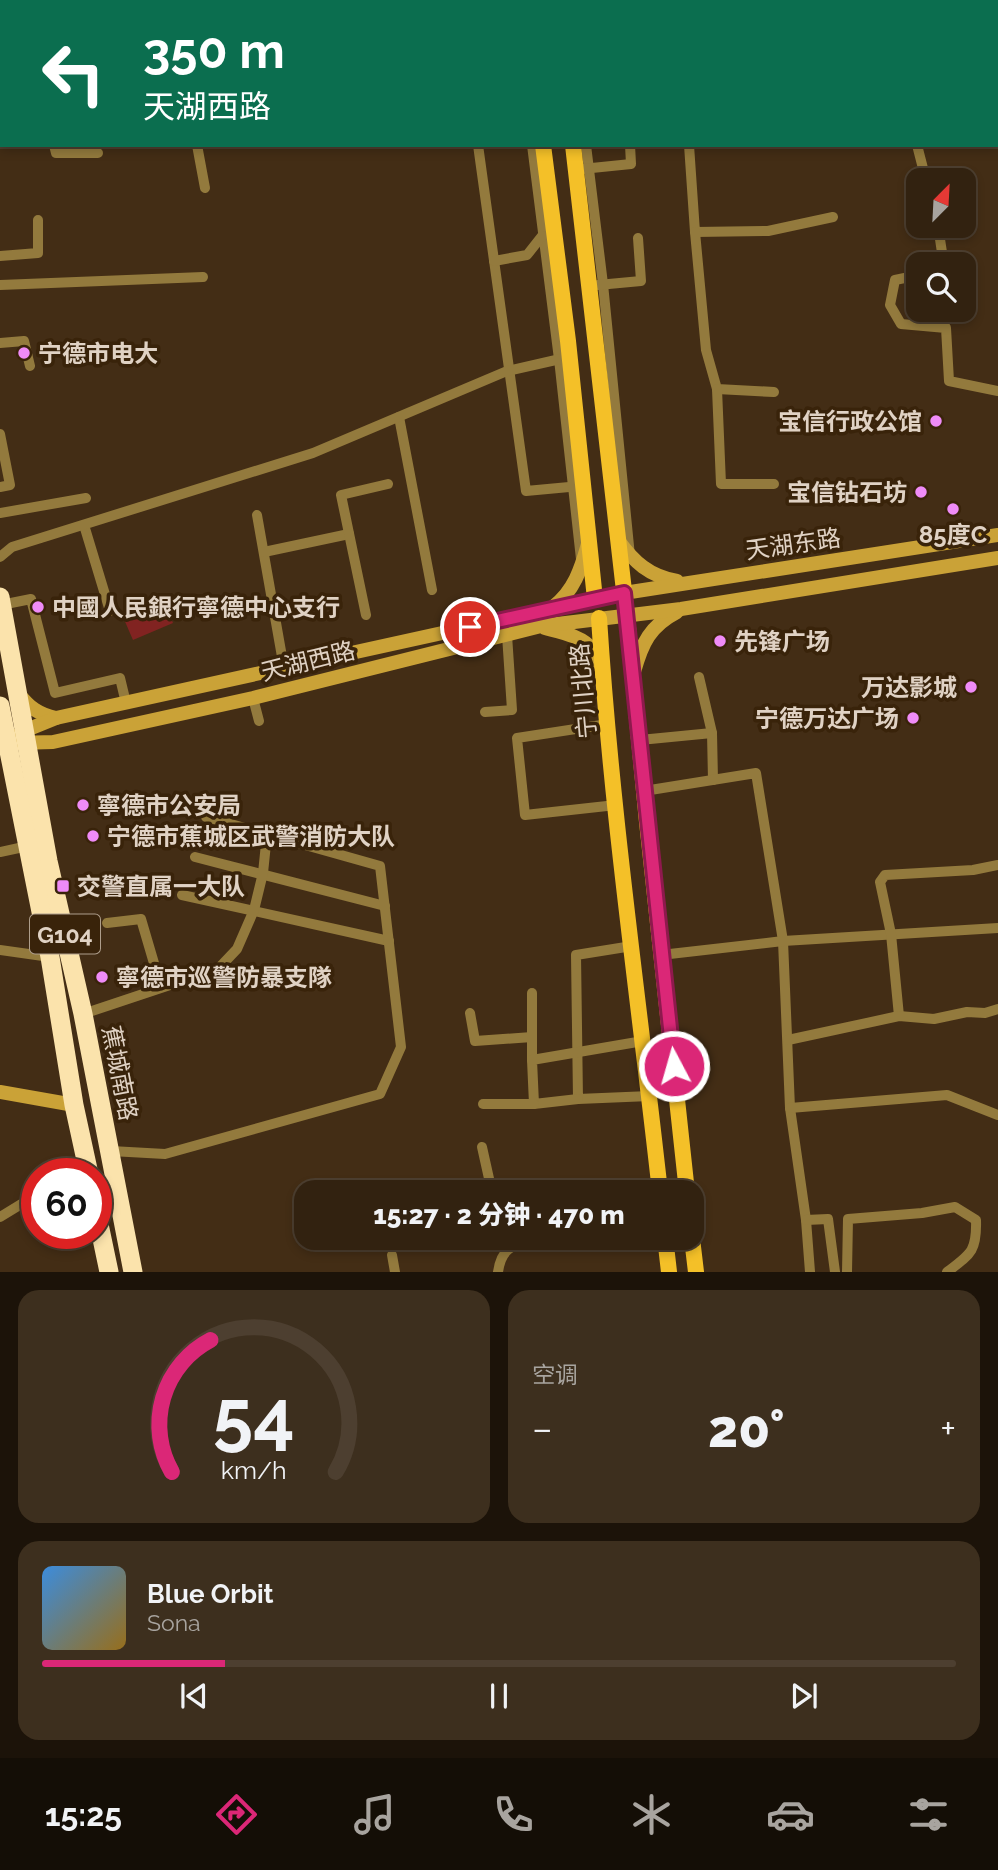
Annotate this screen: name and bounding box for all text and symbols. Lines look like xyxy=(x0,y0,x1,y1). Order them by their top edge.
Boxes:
text: 350 m xyxy=(143,22,285,79)
icon: left xyxy=(28,28,119,119)
text: 天湖西路 xyxy=(143,88,271,125)
north arrow xyxy=(906,168,976,238)
map controls xyxy=(906,168,976,322)
button: search xyxy=(906,252,976,322)
place label: 宁德市电大 xyxy=(38,339,158,368)
marker: 宁德市电大 xyxy=(16,345,32,361)
place label: 宝信行政公馆 xyxy=(778,407,922,436)
marker: 宝信行政公馆 xyxy=(928,413,944,429)
place label: 宝信钻石坊 xyxy=(787,478,907,507)
marker: 宝信钻石坊 xyxy=(913,484,929,500)
marker: 85度C xyxy=(945,501,961,517)
place label: 85度C xyxy=(919,520,988,549)
street label: 天湖东路 xyxy=(743,523,843,565)
place label: 中國人民銀行寧德中心支行 xyxy=(52,593,340,622)
pin xyxy=(440,597,500,657)
marker: 中國人民銀行寧德中心支行 xyxy=(30,599,46,615)
icon: arrive xyxy=(451,608,489,646)
place label: 先锋广场 xyxy=(734,627,830,656)
marker: 先锋广场 xyxy=(712,633,728,649)
street label: 天湖西路 xyxy=(258,635,358,687)
street label: 宁川北路 xyxy=(564,642,602,740)
place label: 万达影城 xyxy=(861,673,957,702)
marker: 万达影城 xyxy=(963,679,979,695)
place label: 宁德万达广场 xyxy=(755,704,899,733)
marker: 宁德万达广场 xyxy=(905,710,921,726)
place label: 寧德市公安局 xyxy=(97,791,241,820)
marker: 寧德市公安局 xyxy=(75,797,91,813)
place label: 宁德市蕉城区武警消防大队 xyxy=(107,822,395,851)
marker: 宁德市蕉城区武警消防大队 xyxy=(85,828,101,844)
place label: 交警直属一大队 xyxy=(77,872,245,901)
marker: 交警直属一大队 xyxy=(55,878,71,894)
road number: G104 xyxy=(30,914,100,953)
place label: 寧德市巡警防暴支隊 xyxy=(116,963,332,992)
marker: 寧德市巡警防暴支隊 xyxy=(94,969,110,985)
street label: 蕉城南路 xyxy=(97,1023,143,1123)
position arrow xyxy=(637,1029,711,1103)
speed limit sign: 60 xyxy=(21,1158,112,1249)
text: 15:27 · 2 分钟 · 470 m xyxy=(373,1200,625,1230)
text: 空调 xyxy=(532,1361,578,1388)
text: 54 xyxy=(213,1375,295,1460)
text: 20° xyxy=(708,1398,785,1459)
text: − xyxy=(532,1406,552,1451)
text: + xyxy=(940,1406,956,1451)
text: km/h xyxy=(221,1455,287,1485)
text: Blue Orbit xyxy=(147,1579,274,1609)
text: Sona xyxy=(147,1609,201,1636)
icon: previous xyxy=(175,1677,213,1715)
icon: pause xyxy=(480,1677,518,1715)
icon: next xyxy=(785,1677,823,1715)
icon: directions xyxy=(212,1790,261,1839)
icon: music xyxy=(350,1790,399,1839)
icon: phone xyxy=(489,1790,538,1839)
icon: climate xyxy=(627,1790,676,1839)
icon: car xyxy=(766,1790,815,1839)
icon: filters xyxy=(904,1790,953,1839)
text: 15:25 xyxy=(45,1796,122,1833)

